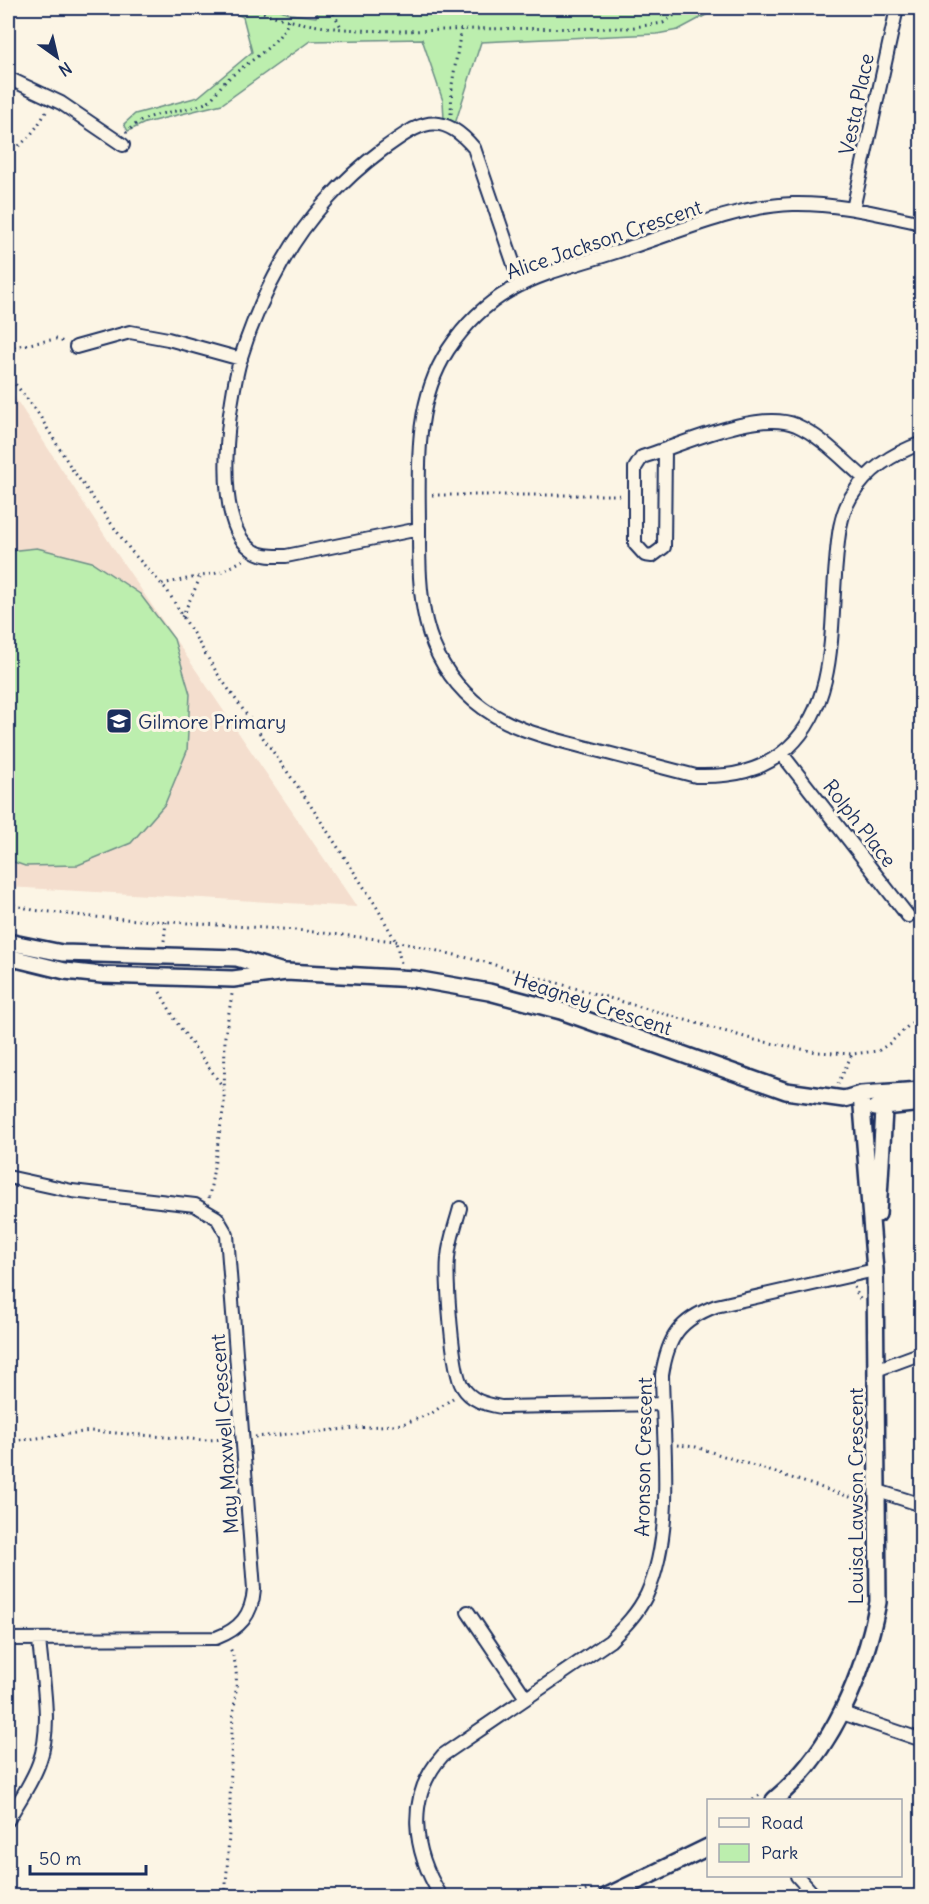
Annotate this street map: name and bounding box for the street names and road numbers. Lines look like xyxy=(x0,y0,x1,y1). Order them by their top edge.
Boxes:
street label: Vesta Place xyxy=(833,51,879,157)
street label: Alice Jackson Crescent xyxy=(503,194,705,284)
street label: Rolph Place xyxy=(818,774,902,872)
street label: Heagney Crescent xyxy=(511,966,676,1040)
street label: May Maxwell Crescent xyxy=(205,1333,243,1535)
street label: Aronson Crescent xyxy=(629,1377,657,1537)
street label: Louisa Lawson Crescent xyxy=(843,1387,868,1605)

